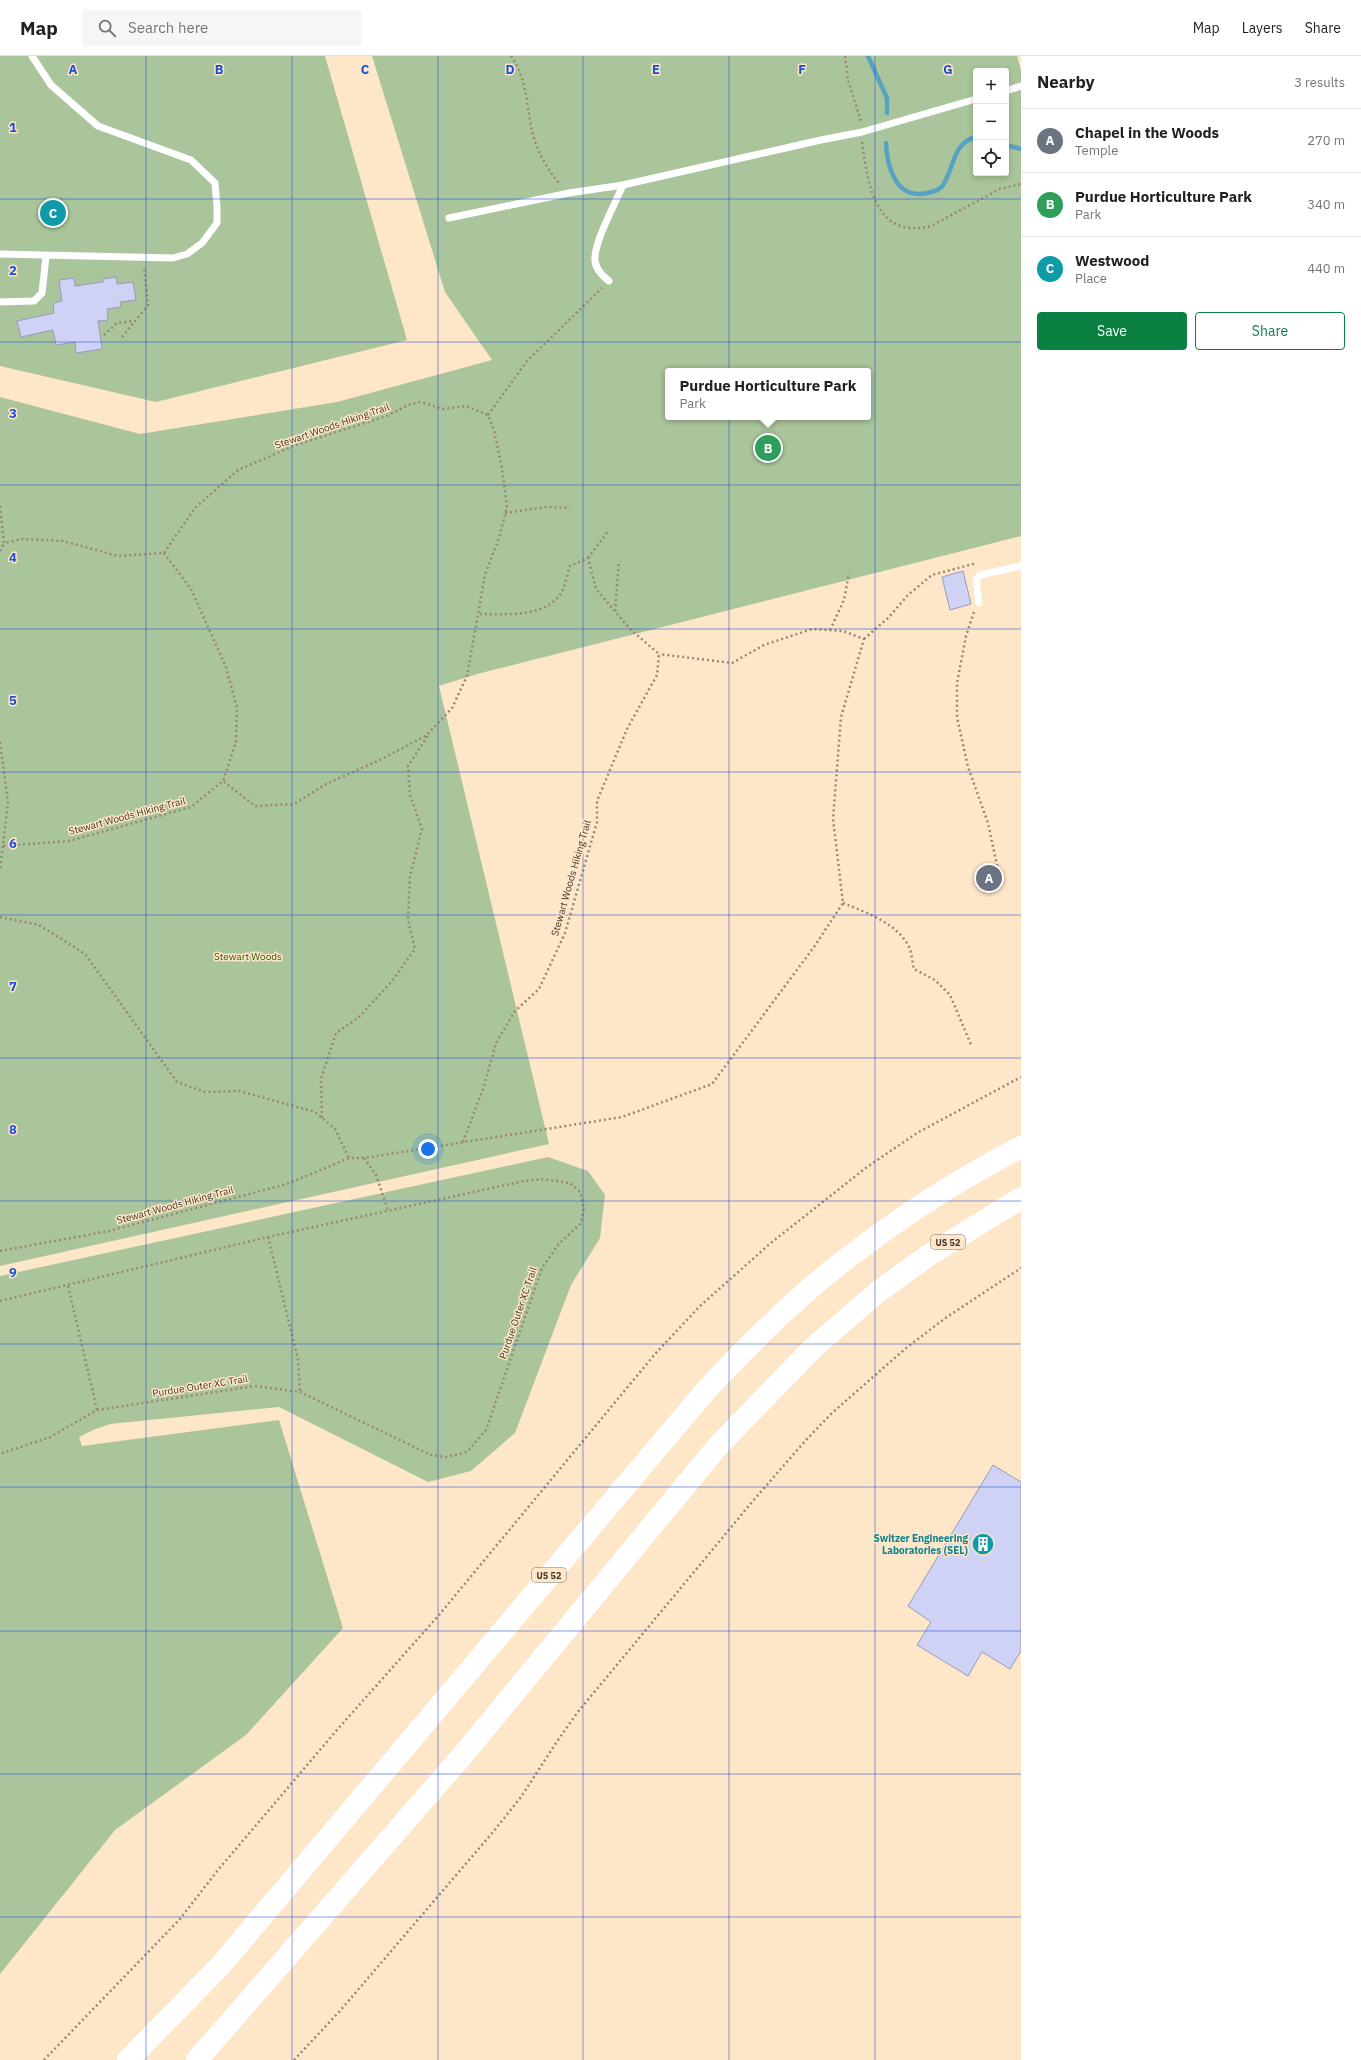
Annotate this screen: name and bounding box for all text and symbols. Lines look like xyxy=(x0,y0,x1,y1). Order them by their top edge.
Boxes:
search box xyxy=(82,10,362,46)
text: Map xyxy=(20,16,58,40)
icon: search xyxy=(96,17,118,39)
text: Search here xyxy=(128,18,208,37)
text: Map xyxy=(1193,19,1220,37)
text: Layers xyxy=(1242,19,1283,37)
text: Share xyxy=(1305,19,1341,37)
text: A xyxy=(69,61,78,78)
text: B xyxy=(215,61,224,78)
text: C xyxy=(361,61,370,78)
text: D xyxy=(505,61,515,78)
text: E xyxy=(652,61,660,78)
text: F xyxy=(798,61,806,78)
text: G xyxy=(943,61,953,78)
map controls xyxy=(973,68,1009,176)
button: + xyxy=(973,68,1009,104)
text: Nearby xyxy=(1037,71,1095,93)
text: 3 results xyxy=(1294,74,1345,91)
button: − xyxy=(973,104,1009,140)
text: 1 xyxy=(9,119,17,136)
text: Chapel in the Woods xyxy=(1075,123,1219,142)
text: A xyxy=(1046,132,1054,149)
text: 270 m xyxy=(1307,132,1345,149)
button: locate xyxy=(973,140,1009,176)
text: Temple xyxy=(1075,142,1118,159)
text: Purdue Horticulture Park xyxy=(1075,187,1252,206)
text: B xyxy=(1046,196,1054,213)
text: 340 m xyxy=(1307,196,1345,213)
pin: C xyxy=(40,198,66,228)
text: Park xyxy=(1075,206,1101,223)
text: Westwood xyxy=(1075,251,1149,270)
text: C xyxy=(1046,260,1054,277)
text: 440 m xyxy=(1307,260,1345,277)
text: 2 xyxy=(9,262,17,279)
text: Place xyxy=(1075,270,1107,287)
button: Save xyxy=(1037,312,1187,350)
button: Share xyxy=(1195,312,1345,350)
popup xyxy=(665,368,871,420)
text: Purdue Horticulture Park xyxy=(680,376,856,395)
text: Park xyxy=(680,395,706,412)
street label: Stewart Woods Hiking Trail xyxy=(273,400,391,452)
text: 3 xyxy=(9,405,17,422)
pin: B xyxy=(755,433,781,463)
text: 4 xyxy=(9,549,17,566)
text: 5 xyxy=(9,692,17,709)
street label: Stewart Woods Hiking Trail xyxy=(67,794,187,838)
street label: Stewart Woods Hiking Trail xyxy=(548,818,594,938)
text: 6 xyxy=(9,835,17,852)
pin: A xyxy=(976,863,1002,893)
park label: Stewart Woods xyxy=(214,950,282,963)
text: 7 xyxy=(9,978,17,995)
text: 8 xyxy=(9,1121,17,1138)
your location xyxy=(418,1139,438,1159)
street label: Stewart Woods Hiking Trail xyxy=(115,1183,235,1227)
road number: US 52 xyxy=(931,1235,965,1249)
text: 9 xyxy=(9,1264,17,1281)
street label: Purdue Outer XC Trail xyxy=(496,1265,540,1361)
street label: Purdue Outer XC Trail xyxy=(151,1372,249,1400)
building icon: Switzer Engineering Laboratories (SEL) xyxy=(970,1531,996,1557)
place label: Switzer Engineering Laboratories (SEL) xyxy=(874,1532,969,1557)
road number: US 52 xyxy=(532,1568,566,1582)

